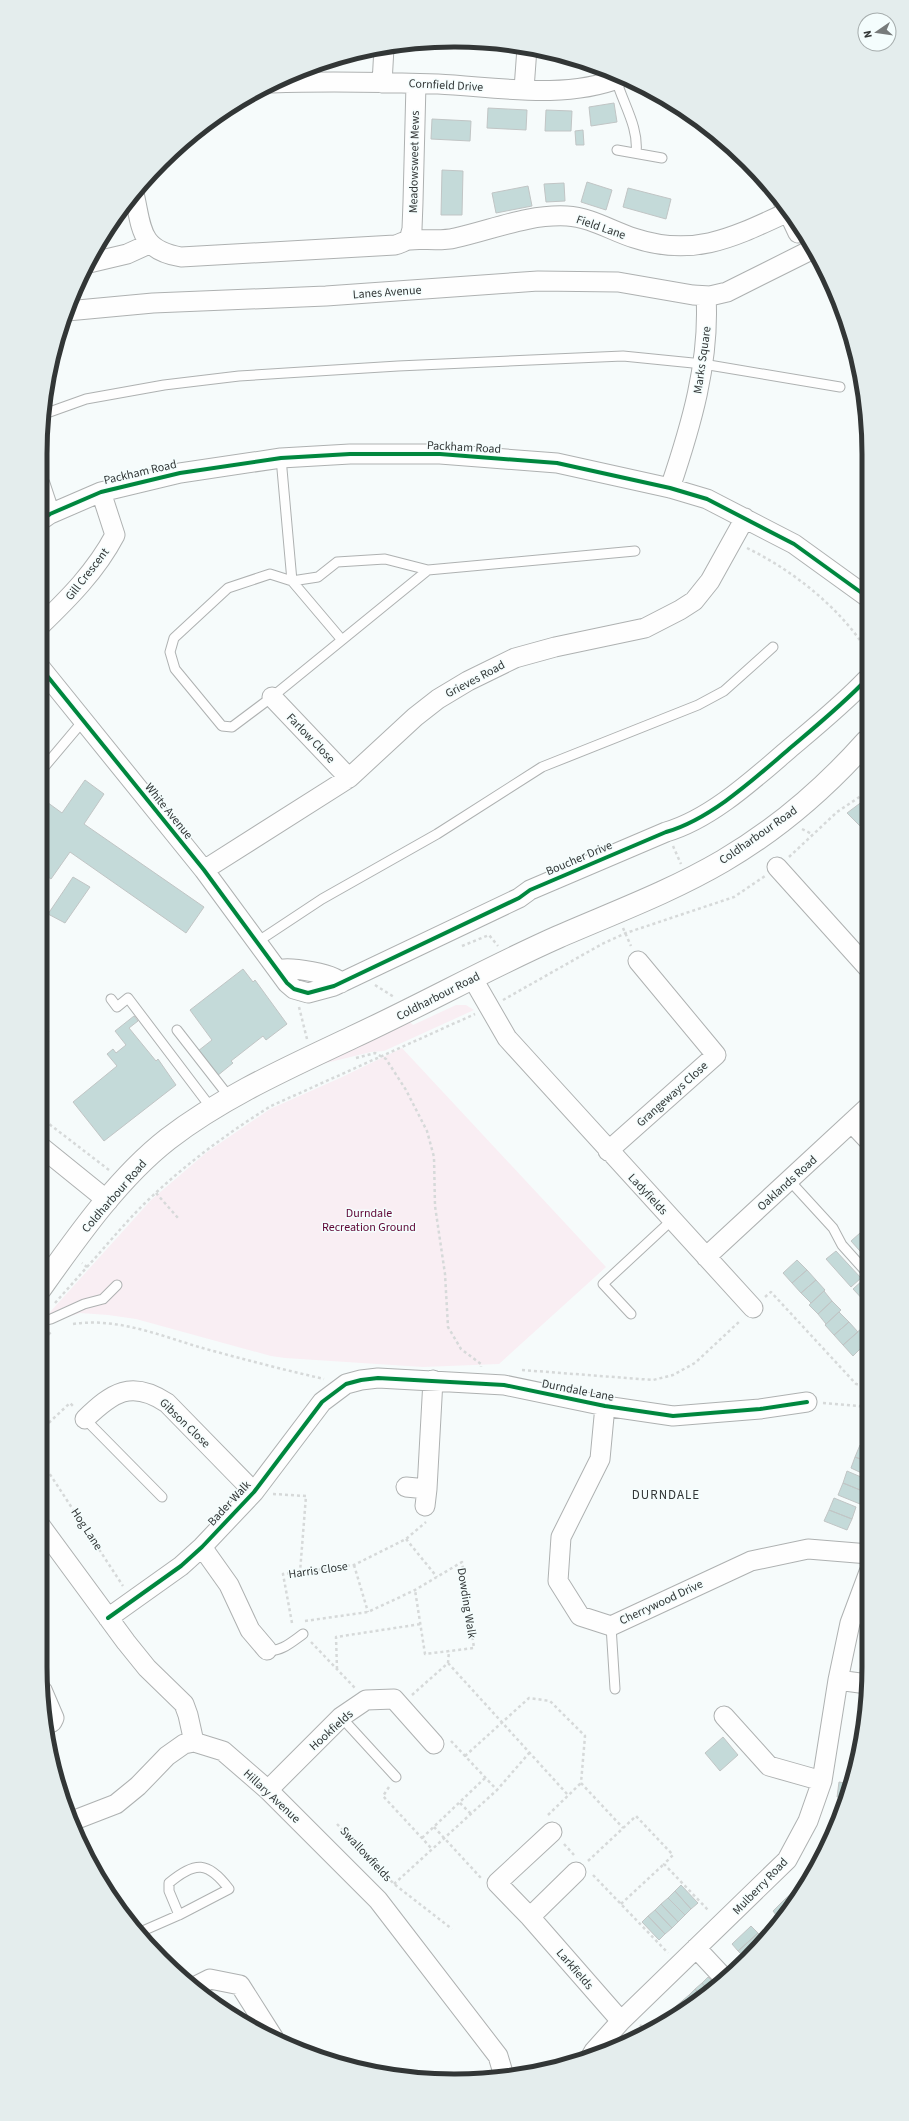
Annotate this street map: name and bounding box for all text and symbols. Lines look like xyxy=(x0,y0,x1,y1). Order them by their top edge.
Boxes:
north arrow xyxy=(857,12,897,52)
text: N xyxy=(860,29,876,39)
street label: Cornfield Drive xyxy=(408,75,484,96)
street label: Meadowsweet Mews xyxy=(405,111,424,213)
street label: Field Lane xyxy=(574,211,628,244)
street label: Lanes Avenue xyxy=(352,282,422,303)
street label: Marks Square xyxy=(689,325,716,395)
street label: Packham Road xyxy=(426,437,502,458)
street label: Packham Road xyxy=(102,456,178,489)
street label: Gill Crescent xyxy=(61,544,113,604)
street label: Grieves Road xyxy=(442,657,508,702)
street label: Farlow Close xyxy=(282,710,339,767)
street label: White Avenue xyxy=(141,779,197,843)
street label: Coldharbour Road xyxy=(716,802,801,869)
street label: Boucher Drive xyxy=(543,837,615,880)
street label: Coldharbour Road xyxy=(393,968,483,1025)
street label: Grangeways Close xyxy=(633,1058,712,1131)
street label: Oaklands Road xyxy=(754,1152,821,1215)
street label: Coldharbour Road xyxy=(78,1156,151,1237)
street label: Ladyfields xyxy=(624,1170,671,1219)
park label: Durndale Recreation Ground xyxy=(322,1205,416,1236)
street label: Durndale Lane xyxy=(540,1375,615,1406)
street label: Gibson Close xyxy=(155,1395,214,1452)
street label: Bader Walk xyxy=(204,1477,255,1530)
district label: DURNDALE xyxy=(632,1486,700,1504)
street label: Hog Lane xyxy=(67,1505,107,1554)
street label: Harris Close xyxy=(287,1558,349,1583)
street label: Dowding Walk xyxy=(453,1567,480,1640)
street label: Cherrywood Drive xyxy=(617,1576,706,1629)
street label: Hookfields xyxy=(306,1706,357,1755)
street label: Hillary Avenue xyxy=(239,1765,304,1827)
street label: Swallowfields xyxy=(336,1823,395,1885)
street label: Mulberry Road xyxy=(729,1854,792,1919)
street label: Larkfields xyxy=(552,1945,597,1993)

